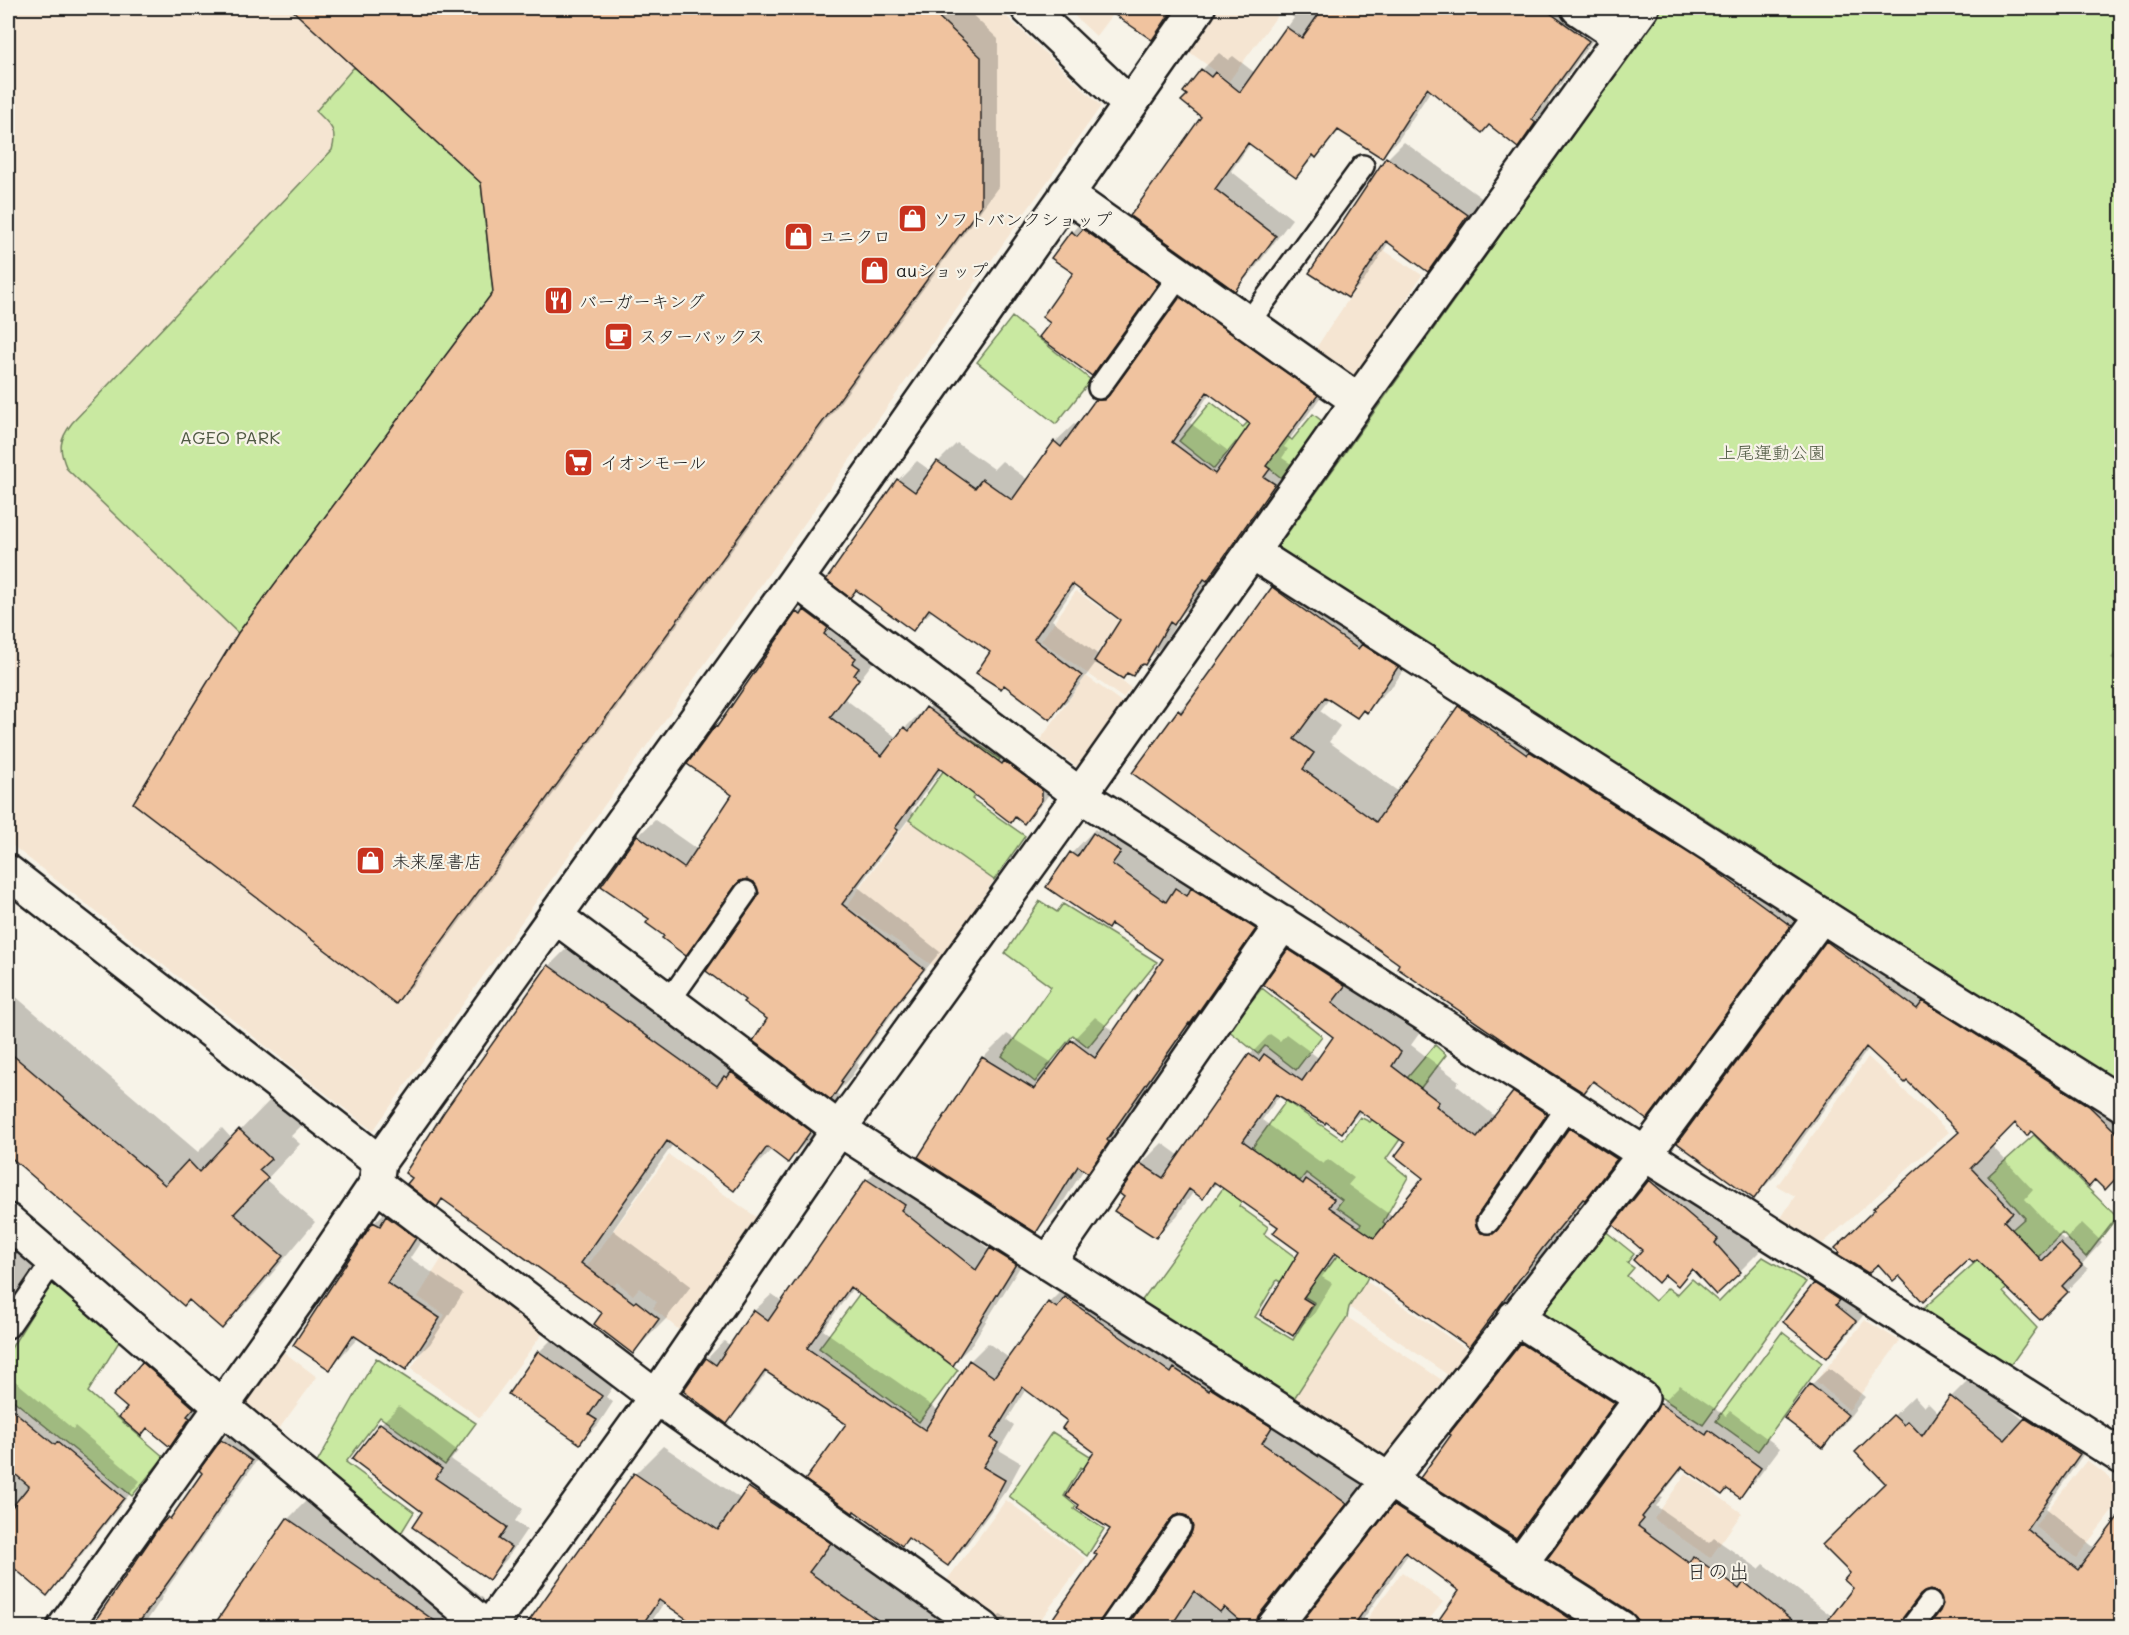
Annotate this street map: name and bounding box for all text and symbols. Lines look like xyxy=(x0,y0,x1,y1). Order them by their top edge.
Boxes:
shop icon: ソフトバンクショップ xyxy=(896,203,928,235)
place label: ソフトバンクショップ xyxy=(933,207,1112,231)
shop icon: ユニクロ xyxy=(782,220,814,252)
place label: ユニクロ xyxy=(819,224,891,248)
shop icon: auショップ xyxy=(859,254,891,286)
place label: auショップ xyxy=(896,258,988,282)
restaurant icon: バーガーキング xyxy=(542,285,574,317)
place label: バーガーキング xyxy=(579,289,705,313)
cafe icon: スターバックス xyxy=(602,320,634,352)
place label: スターバックス xyxy=(639,324,765,348)
park label: AGEO PARK xyxy=(180,425,280,449)
park label: 上尾運動公園 xyxy=(1718,440,1826,464)
supermarket icon: イオンモール xyxy=(563,446,595,478)
place label: イオンモール xyxy=(600,450,706,474)
shop icon: 未来屋書店 xyxy=(355,845,387,877)
place label: 未来屋書店 xyxy=(392,849,482,873)
district label: 日の出 xyxy=(1687,1557,1750,1584)

